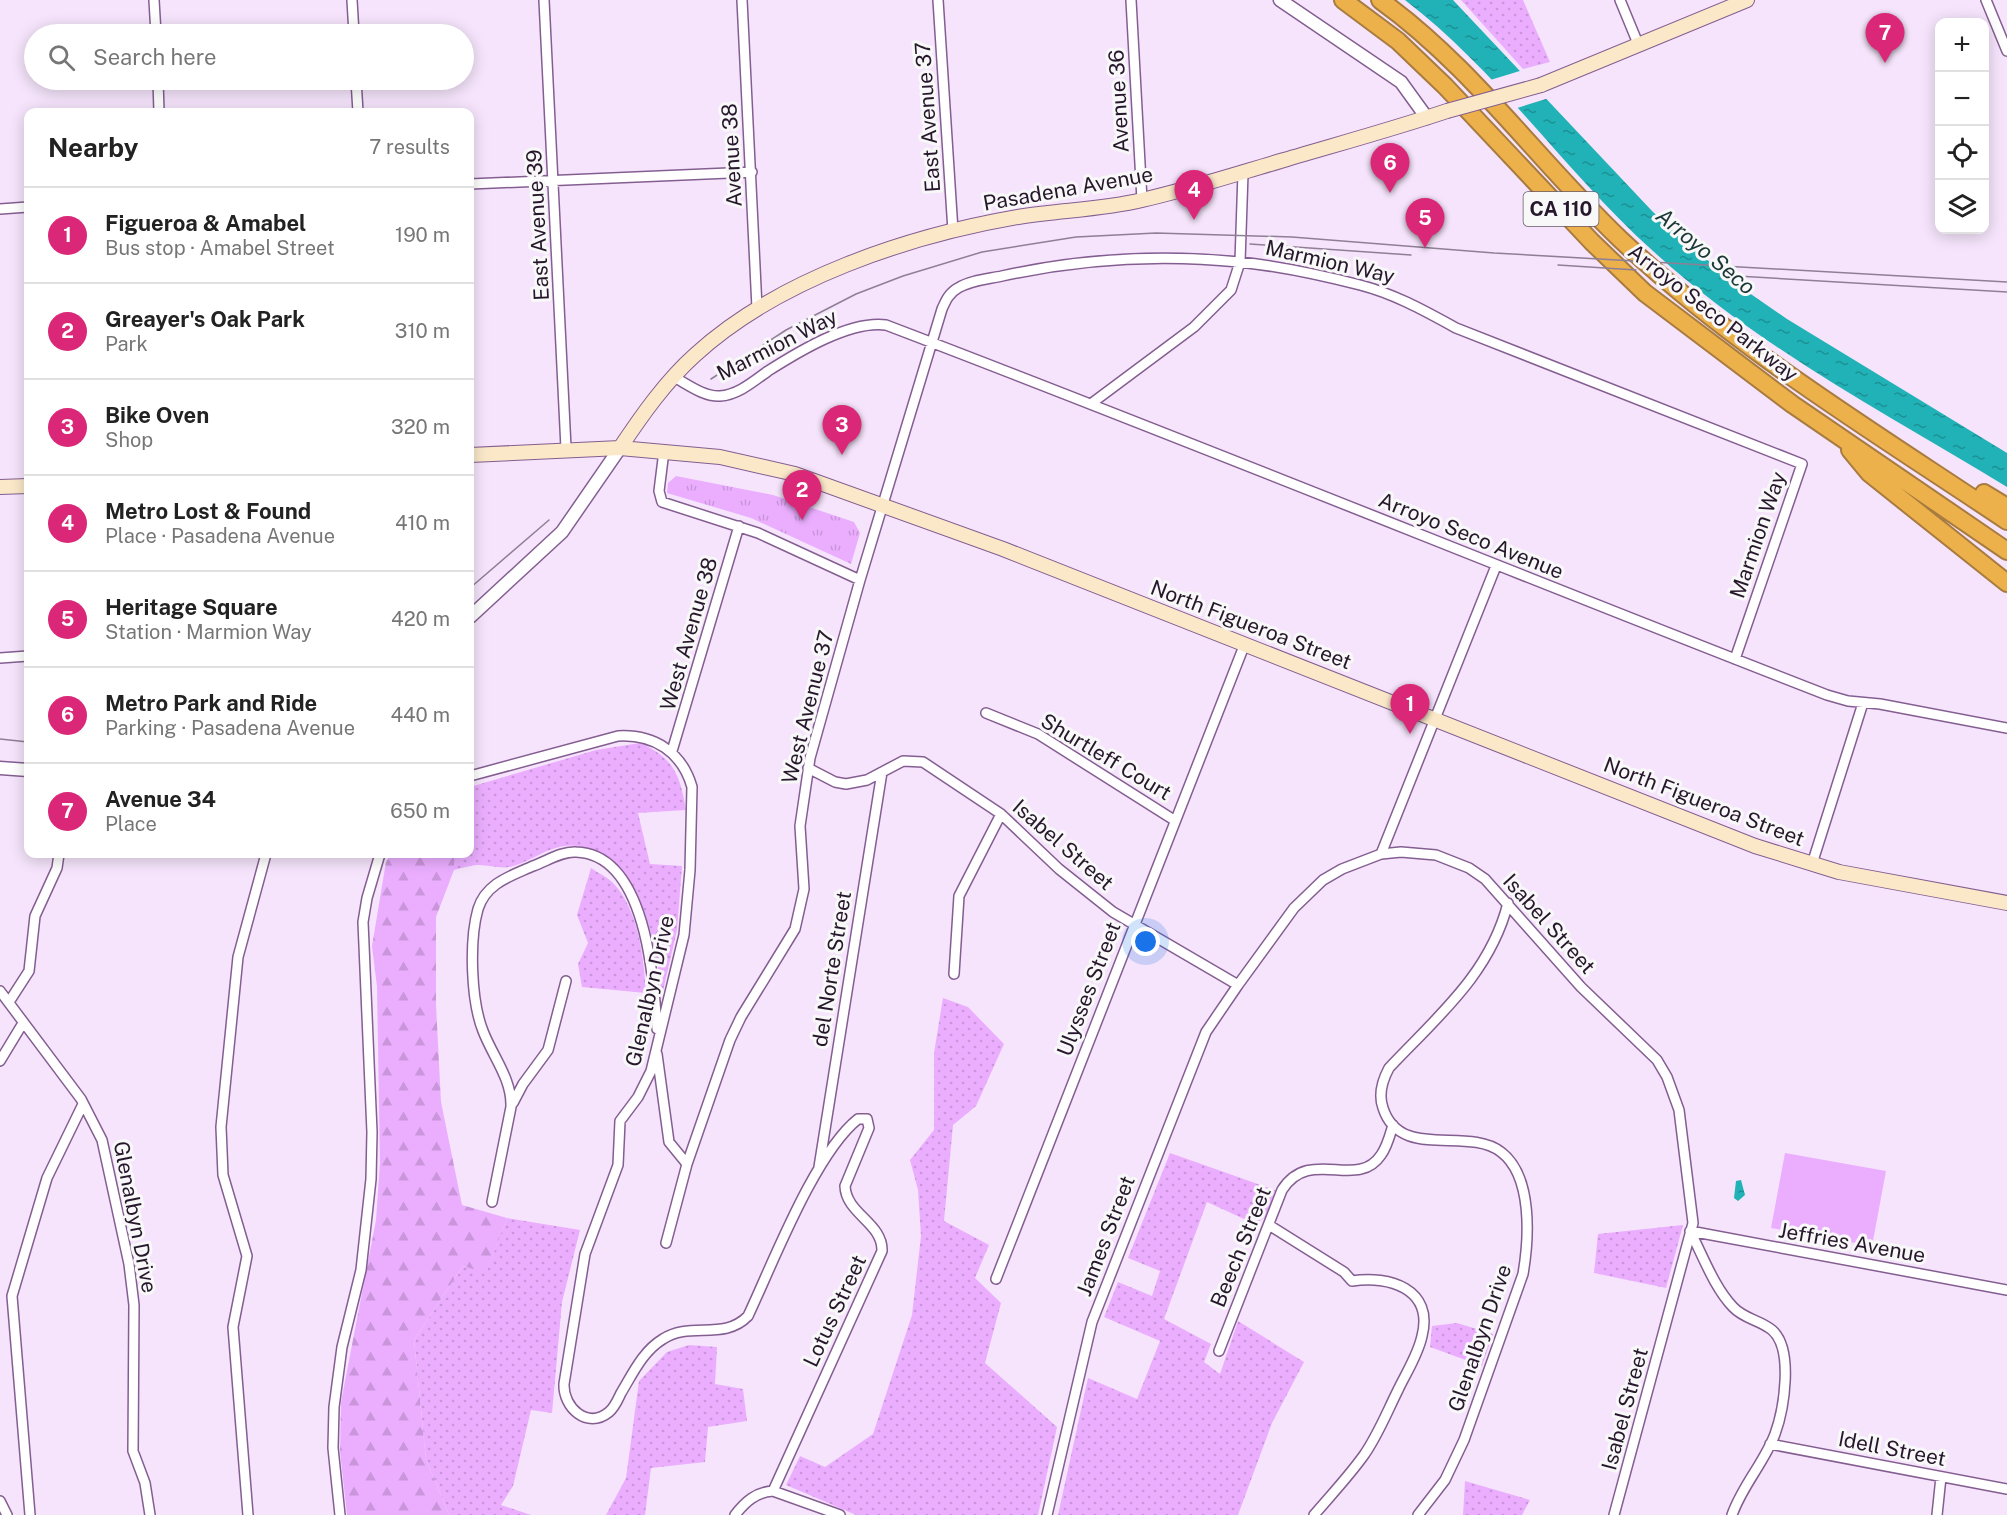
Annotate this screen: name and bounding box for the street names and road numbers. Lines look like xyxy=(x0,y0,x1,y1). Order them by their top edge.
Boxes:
street label: East Avenue 37 xyxy=(910,41,945,193)
street label: Avenue 36 xyxy=(1103,49,1134,153)
street label: Avenue 38 xyxy=(716,103,747,207)
street label: East Avenue 39 xyxy=(521,149,554,301)
street label: Pasadena Avenue xyxy=(981,161,1155,216)
road number: CA 110 xyxy=(1524,192,1598,226)
street label: Marmion Way xyxy=(1263,234,1397,289)
street label: Arroyo Seco Parkway xyxy=(1623,239,1803,387)
street label: Marmion Way xyxy=(712,303,841,386)
street label: Marmion Way xyxy=(1724,468,1791,601)
street label: Arroyo Seco Avenue xyxy=(1375,487,1567,584)
street label: West Avenue 38 xyxy=(655,554,722,713)
street label: North Figueroa Street xyxy=(1147,575,1355,674)
street label: West Avenue 37 xyxy=(776,628,839,786)
street label: Shurtleff Court xyxy=(1036,708,1176,805)
street label: North Figueroa Street xyxy=(1600,752,1808,851)
street label: Isabel Street xyxy=(1008,794,1119,895)
street label: Isabel Street xyxy=(1498,869,1601,979)
street label: del Norte Street xyxy=(807,889,856,1049)
street label: Glenalbyn Drive xyxy=(620,913,679,1069)
street label: Ulysses Street xyxy=(1051,918,1126,1059)
street label: Glenalbyn Drive xyxy=(109,1139,162,1295)
street label: James Street xyxy=(1071,1172,1140,1299)
street label: Beech Street xyxy=(1205,1183,1276,1311)
street label: Jeffries Avenue xyxy=(1777,1217,1928,1268)
street label: Lotus Street xyxy=(798,1251,871,1371)
street label: Glenalbyn Drive xyxy=(1443,1261,1516,1415)
street label: Isabel Street xyxy=(1596,1345,1653,1473)
street label: Idell Street xyxy=(1836,1426,1948,1471)

